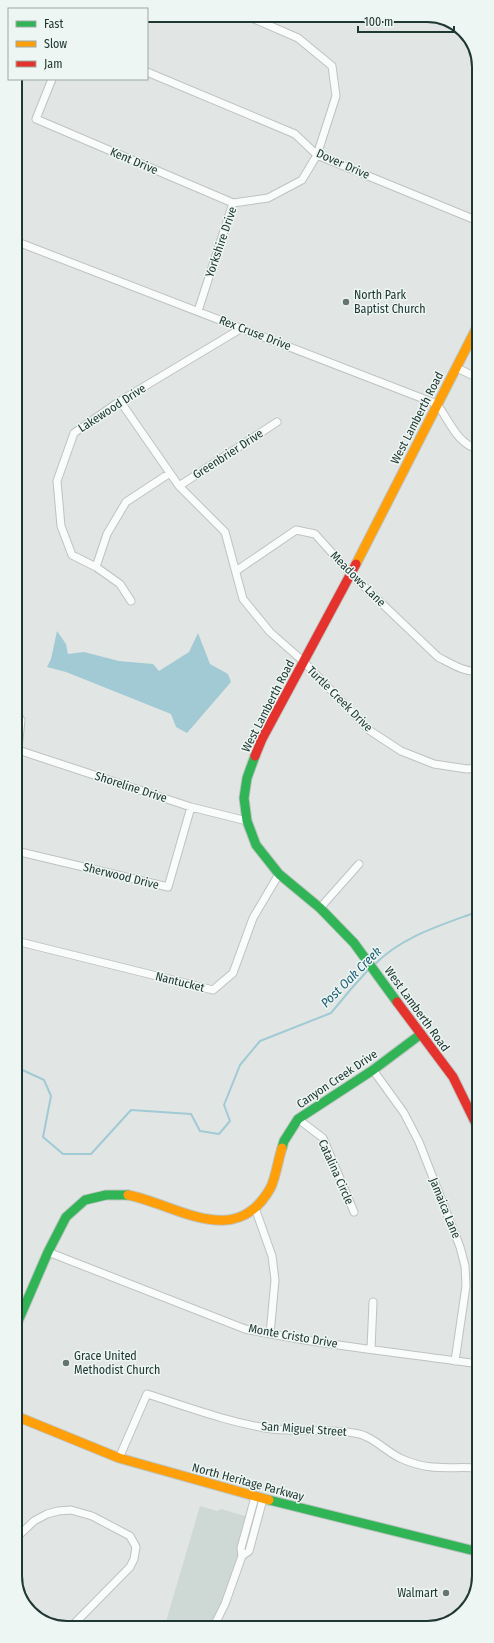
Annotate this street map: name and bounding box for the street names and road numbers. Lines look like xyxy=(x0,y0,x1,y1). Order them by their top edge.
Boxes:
street label: Kent Drive xyxy=(108,145,160,177)
street label: Dover Drive xyxy=(314,146,372,182)
street label: Yorkshire Drive xyxy=(202,205,240,279)
street label: Rex Cruse Drive xyxy=(217,313,293,353)
street label: West Lamberth Road xyxy=(388,370,446,466)
street label: Lakewood Drive xyxy=(76,381,148,435)
street label: Greenbrier Drive xyxy=(190,426,266,482)
street label: Meadows Lane xyxy=(328,549,389,610)
street label: West Lamberth Road xyxy=(239,658,297,754)
street label: Turtle Creek Drive xyxy=(304,663,376,735)
street label: Shoreline Drive xyxy=(93,769,169,805)
street label: Sherwood Drive xyxy=(82,860,160,892)
street label: West Lamberth Road xyxy=(382,964,452,1054)
street label: Nantucket xyxy=(154,969,206,995)
street label: Canyon Creek Drive xyxy=(294,1047,380,1111)
street label: Catalina Circle xyxy=(315,1137,357,1207)
street label: Jamaica Lane xyxy=(426,1176,464,1241)
street label: Monte Cristo Drive xyxy=(247,1321,339,1351)
street label: San Miguel Street xyxy=(261,1419,347,1439)
street label: North Heritage Parkway xyxy=(191,1460,306,1504)

